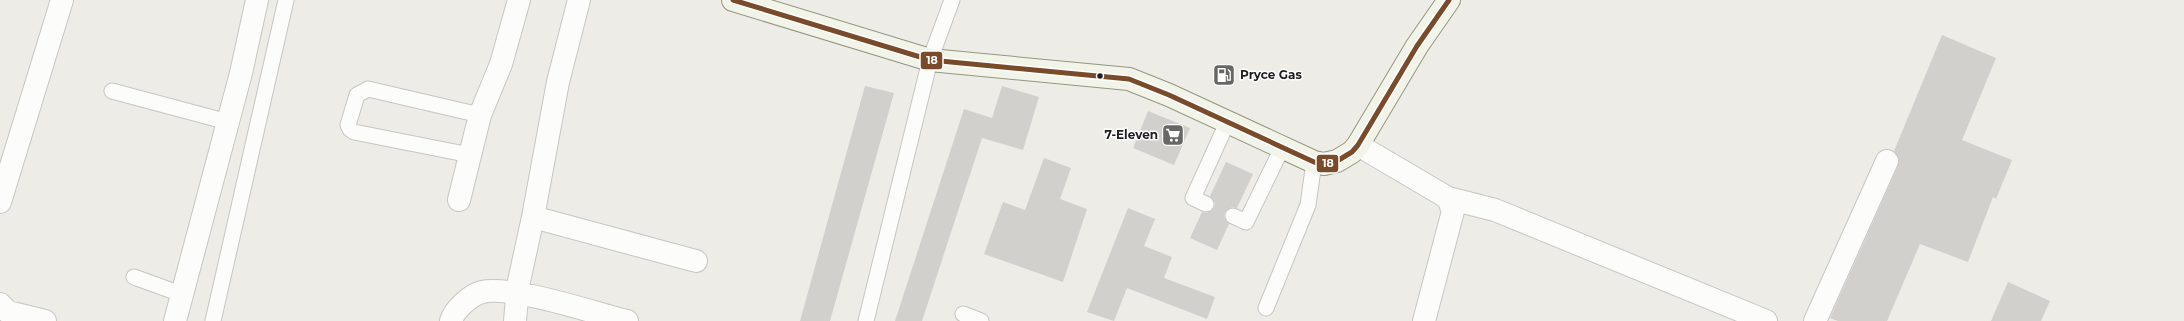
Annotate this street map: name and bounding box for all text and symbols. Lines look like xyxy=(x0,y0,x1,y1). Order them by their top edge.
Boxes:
line badge: 18 xyxy=(920,51,943,70)
text: 18 xyxy=(926,53,938,67)
fuel station icon: Pryce Gas xyxy=(1211,62,1237,88)
place label: Pryce Gas xyxy=(1240,67,1302,82)
unlabelled marker xyxy=(1095,71,1105,81)
supermarket icon: 7-Eleven xyxy=(1160,122,1186,148)
place label: 7-Eleven xyxy=(1105,127,1158,142)
line badge: 18 xyxy=(1316,154,1339,173)
text: 18 xyxy=(1322,156,1334,170)

